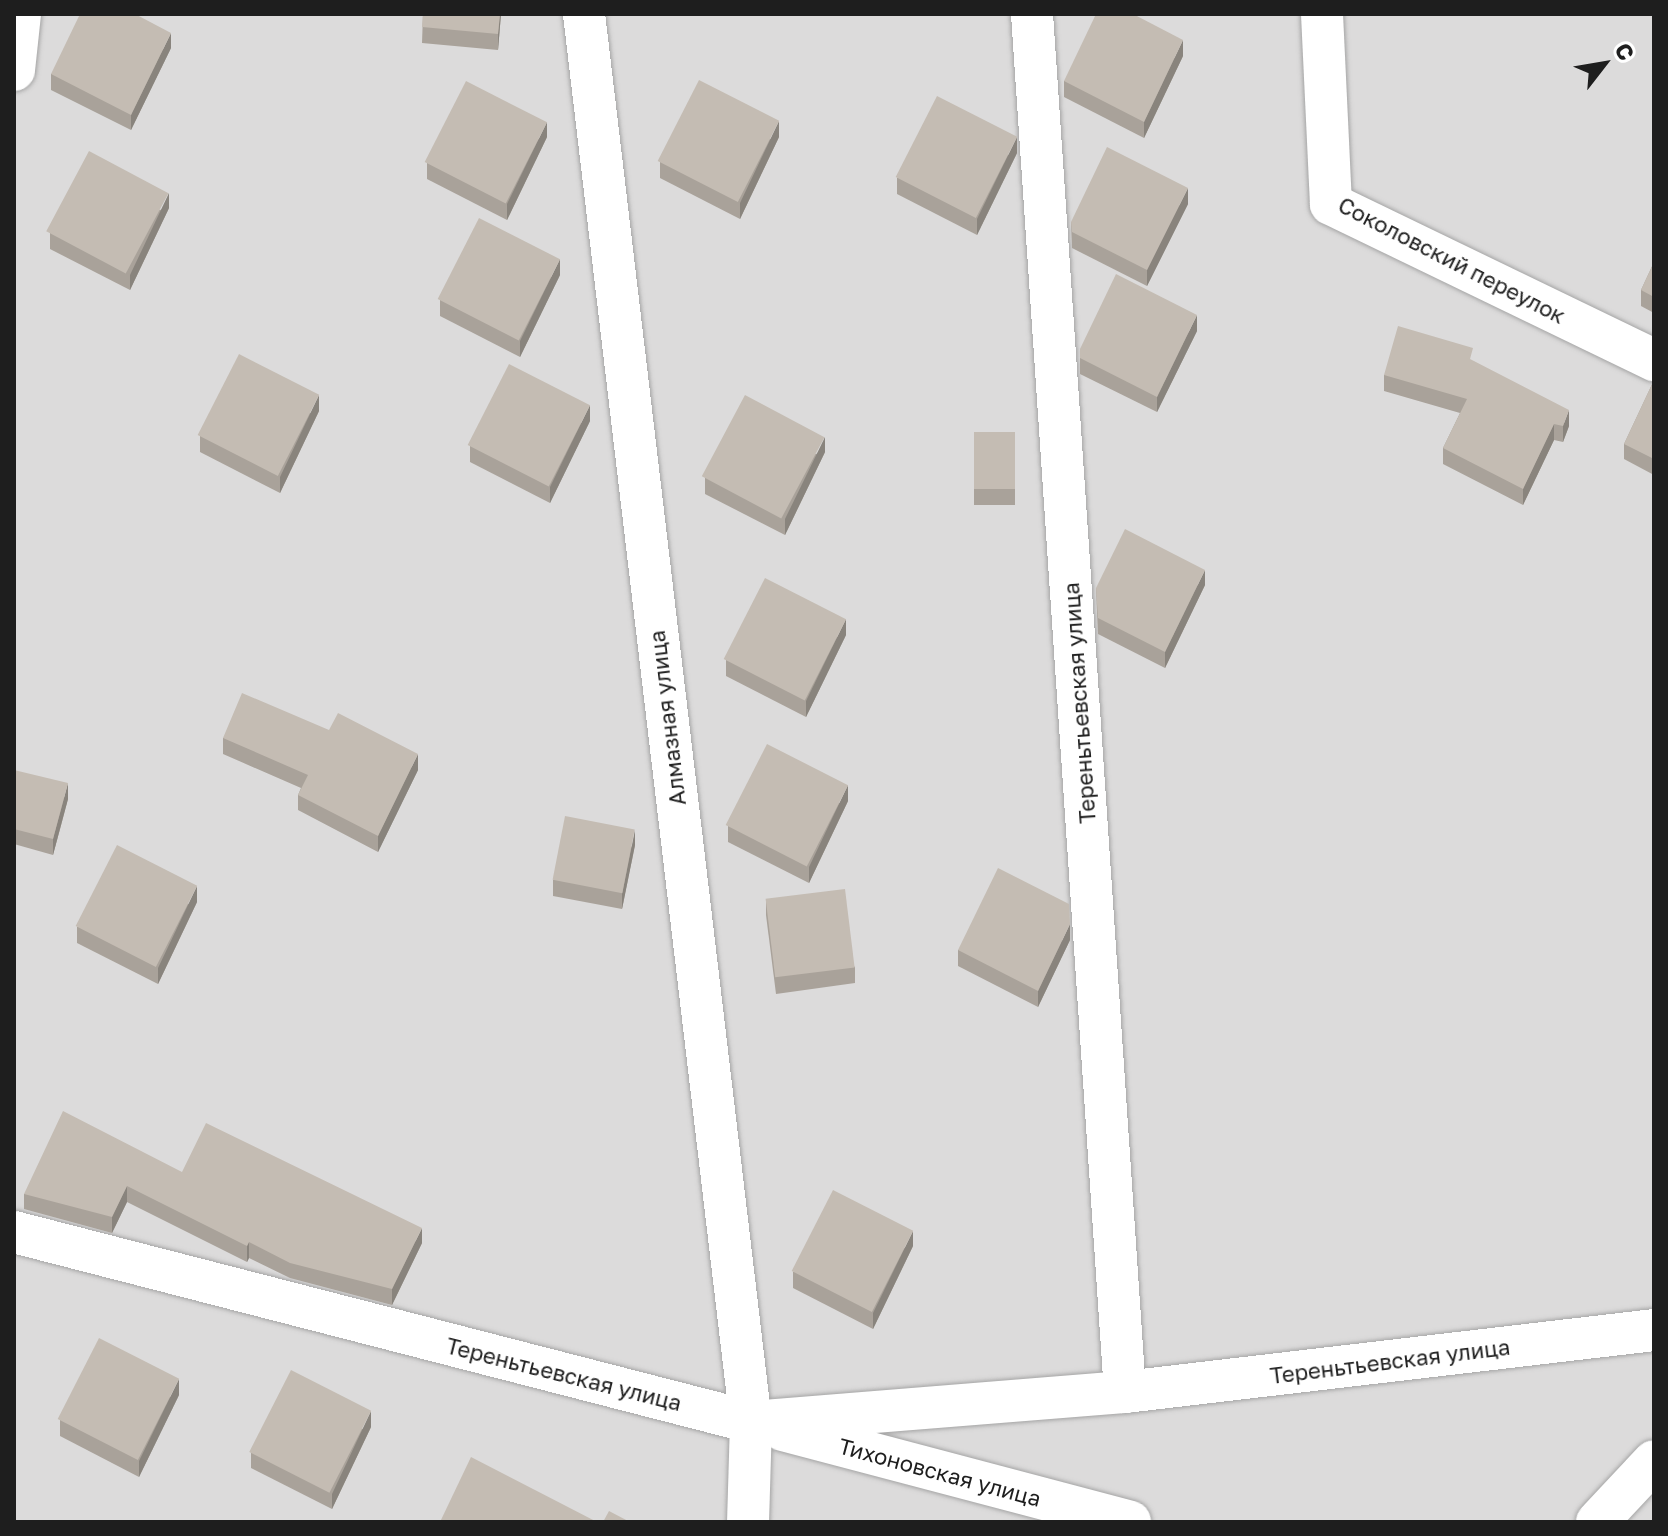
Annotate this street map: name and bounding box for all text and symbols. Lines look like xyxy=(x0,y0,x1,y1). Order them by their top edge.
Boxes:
north arrow xyxy=(1564,24,1644,104)
text: С xyxy=(1609,38,1641,65)
street label: Соколовский переулок xyxy=(1334,191,1570,329)
street label: Тереньтьевская улица xyxy=(1057,582,1101,824)
street label: Алмазная улица xyxy=(643,629,691,807)
street label: Тереньтьевская улица xyxy=(444,1332,684,1416)
street label: Тереньтьевская улица xyxy=(1268,1333,1512,1389)
street label: Тихоновская улица xyxy=(836,1432,1044,1512)

